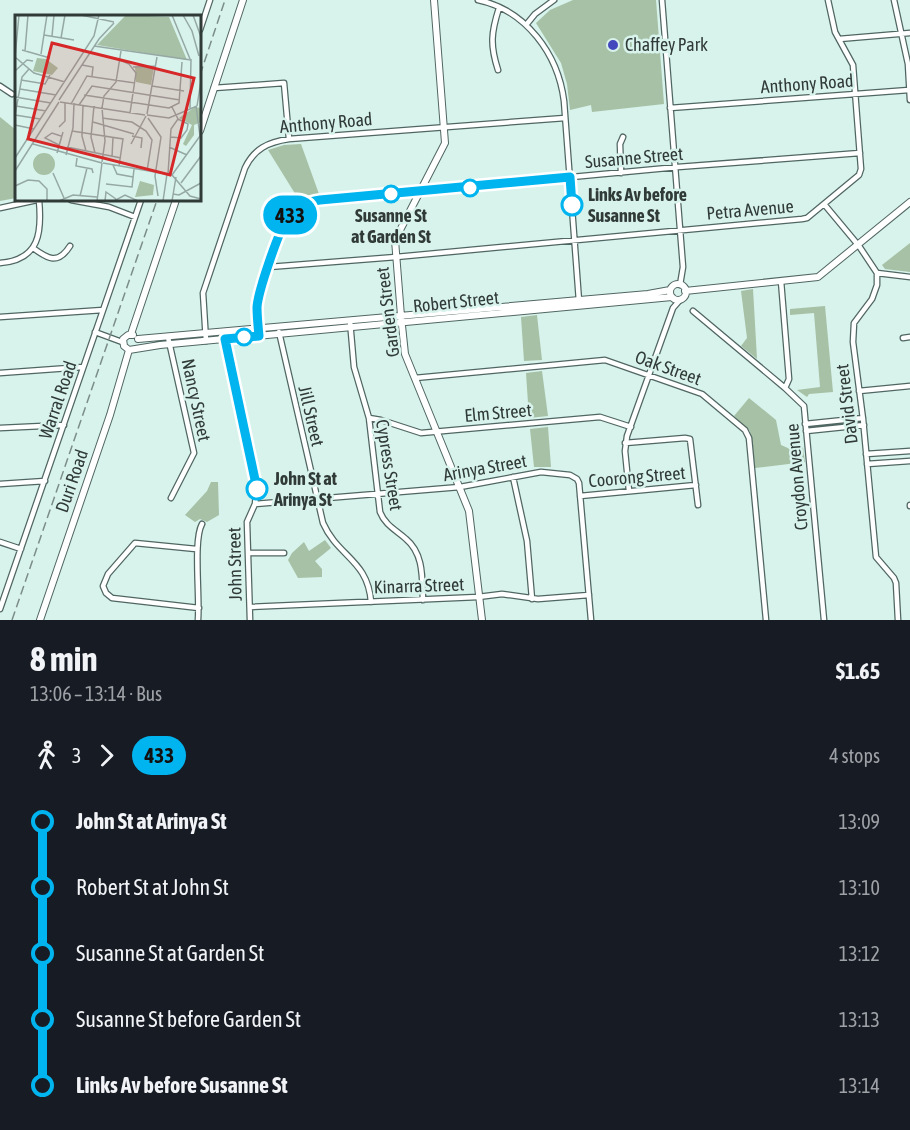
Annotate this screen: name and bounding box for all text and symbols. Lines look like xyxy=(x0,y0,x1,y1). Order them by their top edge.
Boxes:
inset map xyxy=(15,15,201,201)
place label: Chaffey Park xyxy=(625,34,708,55)
marker: Chaffey Park xyxy=(606,38,620,52)
street label: Anthony Road xyxy=(760,70,854,97)
street label: Anthony Road xyxy=(279,108,373,137)
street label: Susanne Street xyxy=(584,143,684,172)
unlabelled marker xyxy=(461,179,479,197)
place label: Links Av before Susanne St xyxy=(588,184,687,226)
marker: Susanne St at Garden St xyxy=(382,185,400,203)
marker: Links Av before Susanne St xyxy=(561,194,583,216)
street label: Petra Avenue xyxy=(705,195,795,224)
line badge: 433 xyxy=(256,196,324,234)
text: 433 xyxy=(275,203,305,227)
place label: Susanne St at Garden St xyxy=(351,205,432,247)
street label: Garden Street xyxy=(372,266,403,358)
street label: Robert Street xyxy=(412,287,500,316)
unlabelled marker xyxy=(235,328,253,346)
street label: Oak Street xyxy=(632,346,704,389)
street label: Nancy Street xyxy=(178,357,215,443)
street label: Warral Road xyxy=(34,358,81,442)
street label: David Street xyxy=(831,363,862,445)
street label: Jill Street xyxy=(294,384,329,448)
street label: Elm Street xyxy=(463,399,532,426)
street label: Cypress Street xyxy=(372,418,407,512)
street label: Croydon Avenue xyxy=(781,423,812,531)
street label: Duri Road xyxy=(51,447,92,515)
street label: Arinya Street xyxy=(441,450,528,485)
street label: Coorong Street xyxy=(588,462,686,491)
place label: John St at Arinya St xyxy=(273,468,338,510)
marker: John St at Arinya St xyxy=(246,478,268,500)
street label: John Street xyxy=(223,527,246,601)
street label: Kinarra Street xyxy=(373,573,465,598)
text: 8 min xyxy=(30,640,97,678)
text: $1.65 xyxy=(836,658,880,684)
text: 13:06 – 13:14 · Bus xyxy=(30,682,162,705)
icon: walk xyxy=(30,739,63,772)
icon: forward xyxy=(90,739,123,772)
text: 433 xyxy=(144,743,174,767)
text: 3 xyxy=(72,744,81,767)
text: 4 stops xyxy=(829,744,880,767)
text: John St at Arinya St xyxy=(76,808,227,834)
text: 13:09 xyxy=(838,810,880,833)
text: Robert St at John St xyxy=(76,874,229,900)
text: 13:10 xyxy=(839,876,880,899)
text: Susanne St at Garden St xyxy=(76,940,264,966)
text: 13:12 xyxy=(839,942,880,965)
text: Susanne St before Garden St xyxy=(76,1006,301,1032)
text: 13:13 xyxy=(839,1008,880,1031)
text: Links Av before Susanne St xyxy=(76,1072,288,1098)
text: 13:14 xyxy=(839,1074,880,1097)

